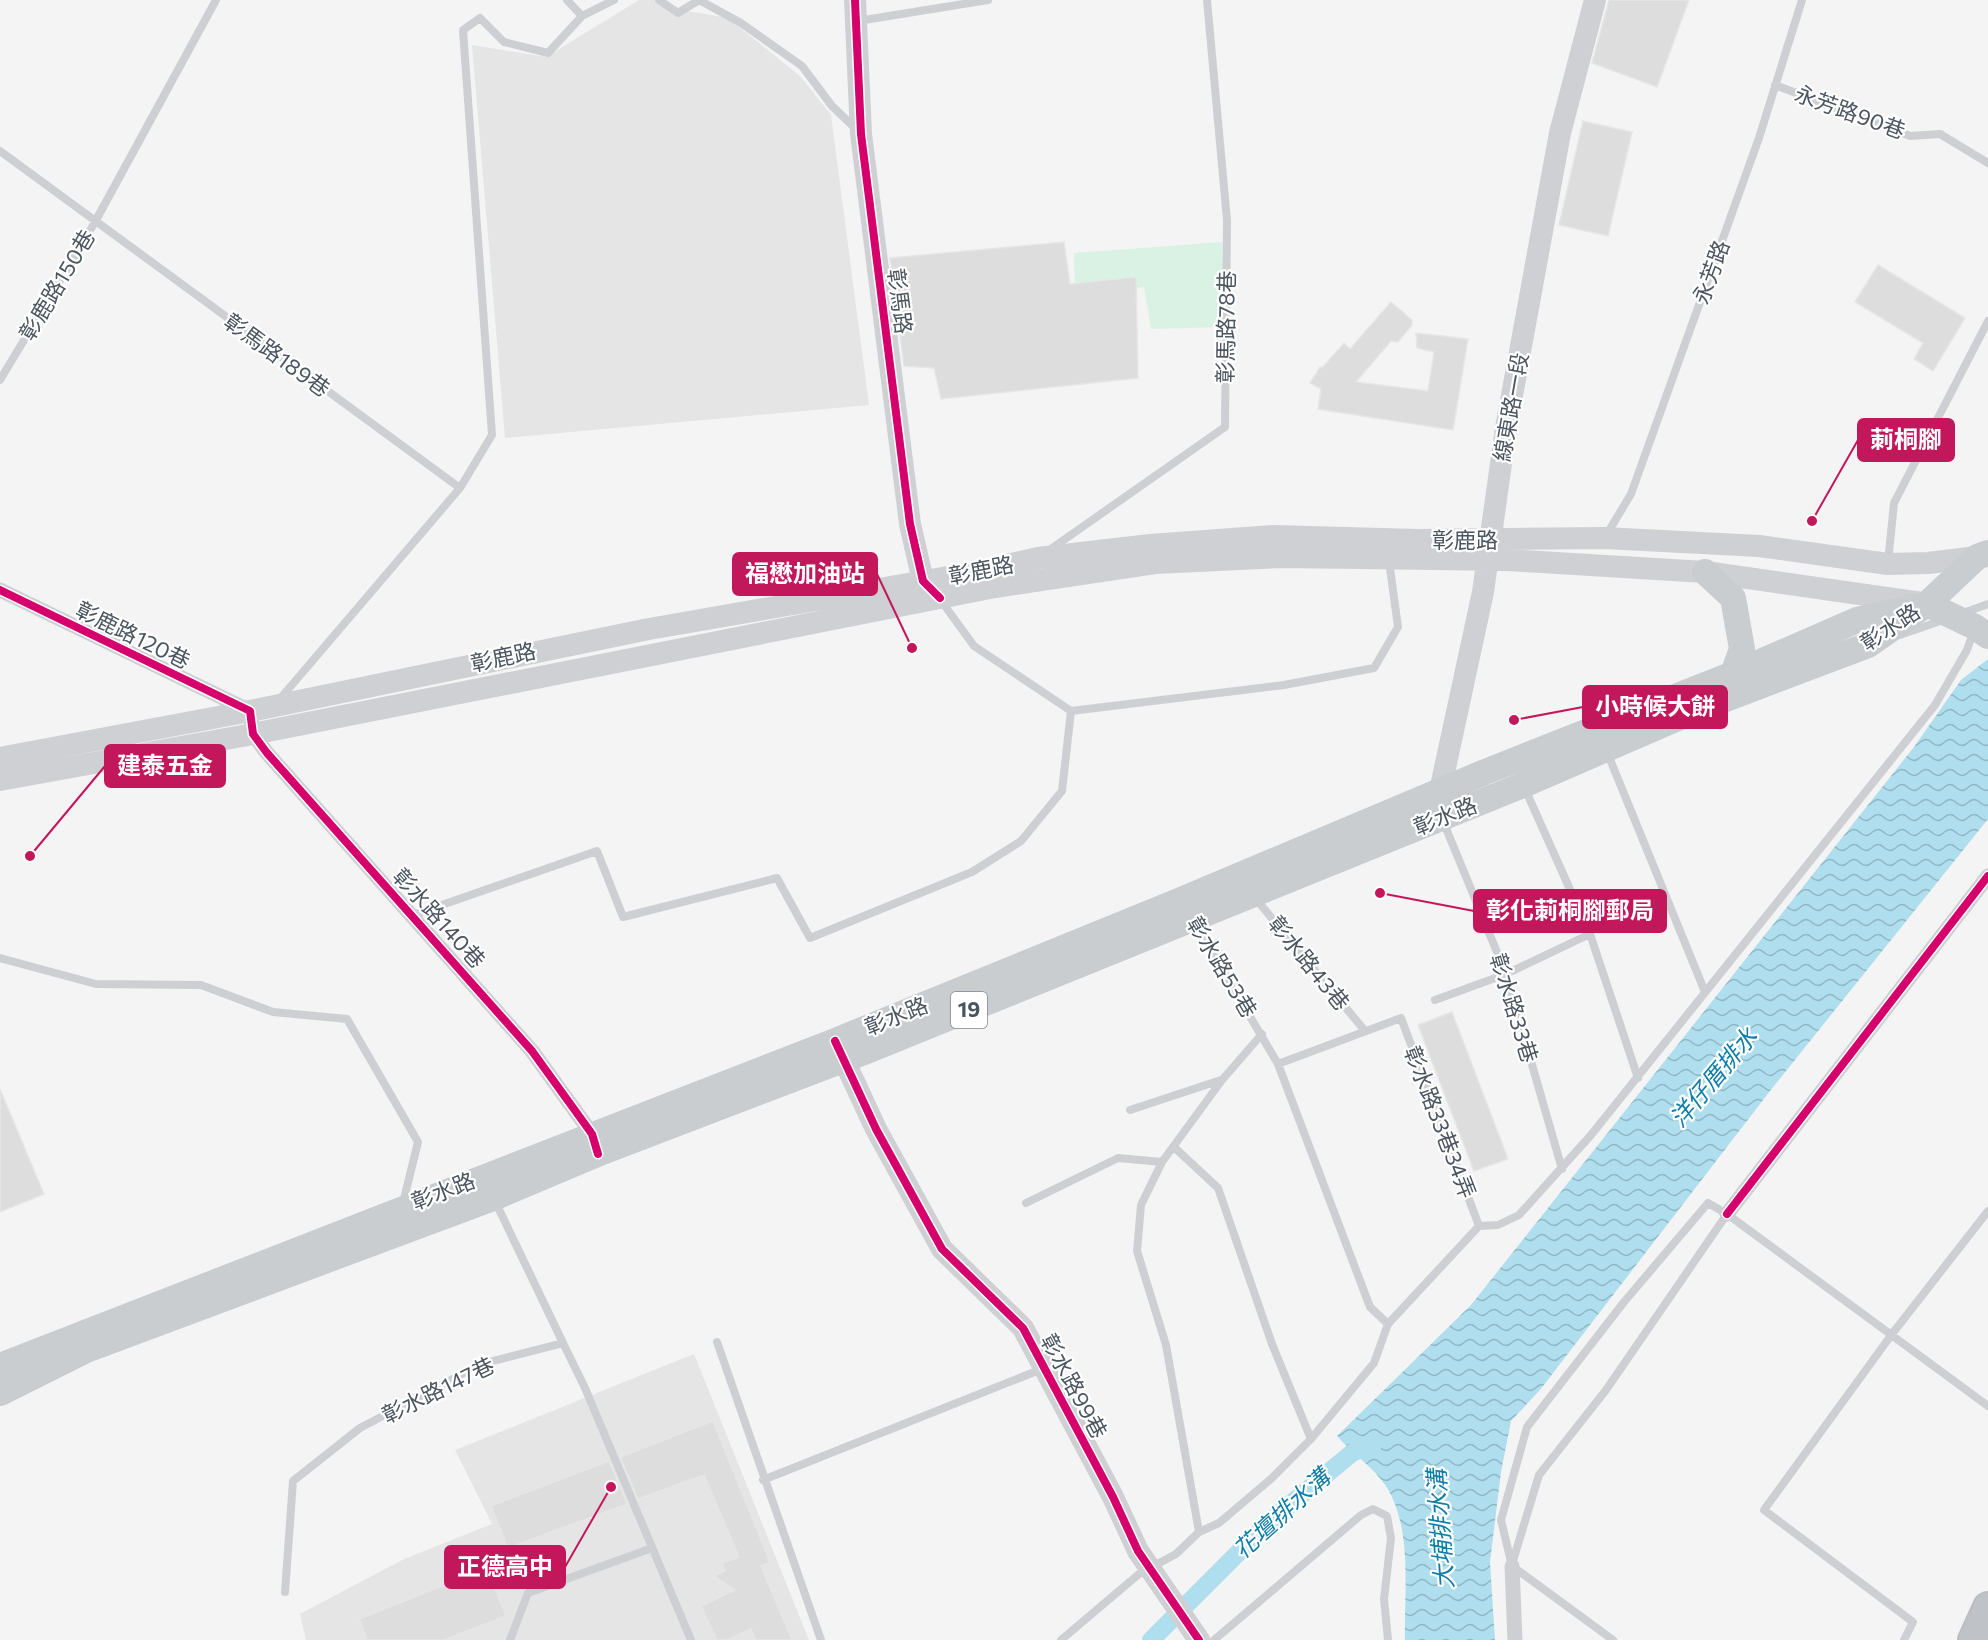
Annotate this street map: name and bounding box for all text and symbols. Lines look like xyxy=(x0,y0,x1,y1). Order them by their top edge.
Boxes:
street label: 永芳路90巷 xyxy=(1791,79,1909,144)
street label: 彰鹿路150巷 xyxy=(13,224,100,345)
street label: 永芳路 xyxy=(1687,236,1735,307)
street label: 彰馬路 xyxy=(883,267,918,335)
street label: 彰馬路78巷 xyxy=(1211,270,1240,384)
street label: 彰馬路189巷 xyxy=(219,307,335,402)
street label: 線東路一段 xyxy=(1488,350,1533,463)
callout: 莿桐腳 xyxy=(1858,419,1954,461)
text: 莿桐腳 xyxy=(1870,424,1942,453)
street label: 彰鹿路 xyxy=(1432,526,1498,553)
street label: 彰鹿路 xyxy=(946,550,1016,589)
callout: 福懋加油站 xyxy=(733,553,877,595)
text: 福懋加油站 xyxy=(745,558,865,587)
street label: 彰鹿路120巷 xyxy=(72,595,195,674)
street label: 彰水路 xyxy=(1855,597,1925,656)
street label: 彰鹿路 xyxy=(468,636,538,677)
callout: 小時候大餅 xyxy=(1583,686,1727,728)
text: 小時候大餅 xyxy=(1595,691,1715,720)
callout: 建泰五金 xyxy=(105,745,225,787)
text: 建泰五金 xyxy=(117,750,213,779)
street label: 彰水路 xyxy=(1409,791,1480,840)
street label: 彰水路140巷 xyxy=(388,862,491,973)
callout: 彰化莿桐腳郵局 xyxy=(1474,890,1666,932)
text: 彰化莿桐腳郵局 xyxy=(1486,895,1654,924)
street label: 彰水路43巷 xyxy=(1263,910,1356,1015)
street label: 彰水路53巷 xyxy=(1182,911,1263,1022)
street label: 彰水路33巷 xyxy=(1485,950,1544,1066)
street label: 彰水路 xyxy=(860,991,931,1040)
road number: 19 xyxy=(951,992,987,1028)
water label: 洋仔厝排水 xyxy=(1663,1021,1763,1132)
street label: 彰水路33巷34弄 xyxy=(1399,1042,1482,1202)
street label: 彰水路 xyxy=(407,1166,478,1215)
street label: 彰水路99巷 xyxy=(1036,1329,1113,1443)
street label: 彰水路147巷 xyxy=(377,1351,498,1428)
water label: 花壇排水溝 xyxy=(1227,1460,1338,1564)
water label: 大埔排水溝 xyxy=(1421,1465,1458,1590)
callout: 正德高中 xyxy=(445,1546,565,1588)
text: 正德高中 xyxy=(457,1551,553,1580)

